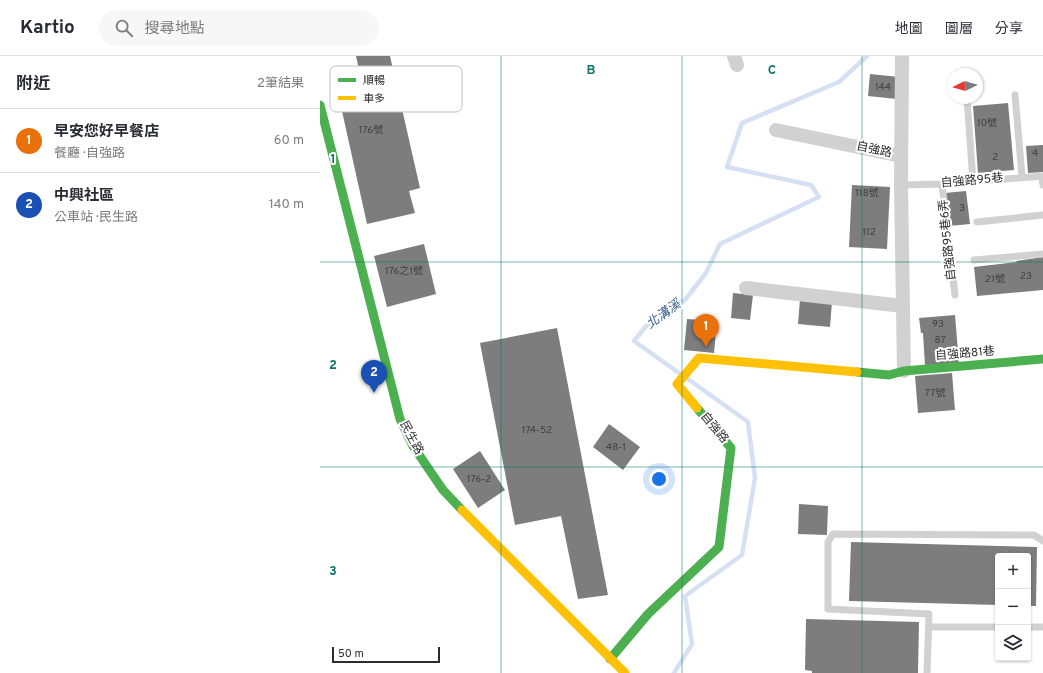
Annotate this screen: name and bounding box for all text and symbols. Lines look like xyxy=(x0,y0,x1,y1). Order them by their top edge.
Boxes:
search box xyxy=(99,10,379,46)
text: Kartio xyxy=(20,16,75,40)
icon: search xyxy=(113,17,135,39)
text: 搜尋地點 xyxy=(145,20,205,39)
text: 地圖 xyxy=(895,21,923,38)
text: 圖層 xyxy=(945,21,973,38)
text: 分享 xyxy=(995,21,1023,38)
text: B xyxy=(587,63,596,79)
text: C xyxy=(768,63,776,79)
legend xyxy=(330,66,462,112)
north arrow xyxy=(947,68,983,104)
text: 附近 xyxy=(16,74,50,96)
text: 順暢 xyxy=(363,74,385,88)
text: 2筆結果 xyxy=(257,76,304,92)
house number: 144 xyxy=(875,81,891,94)
text: 車多 xyxy=(363,92,385,106)
house number: 10號 xyxy=(977,117,997,130)
text: 早安您好早餐店 xyxy=(54,123,159,142)
house number: 176號 xyxy=(359,124,383,137)
text: 1 xyxy=(26,133,32,149)
text: 60 m xyxy=(274,133,304,149)
street label: 自強路 xyxy=(855,138,893,162)
text: 餐廳 · 自強路 xyxy=(54,146,125,162)
house number: 4 xyxy=(1032,147,1038,160)
house number: 2 xyxy=(992,151,998,164)
text: 1 xyxy=(330,152,336,168)
street label: 自強路95巷 xyxy=(940,170,1004,192)
text: 中興社區 xyxy=(54,187,114,206)
house number: 118號 xyxy=(855,187,879,200)
text: 2 xyxy=(25,197,33,213)
text: 140 m xyxy=(269,197,304,213)
street label: 自強路95巷6弄 xyxy=(936,198,960,282)
house number: 3 xyxy=(959,202,965,215)
text: 公車站 · 民生路 xyxy=(54,210,138,226)
house number: 112 xyxy=(862,226,876,239)
house number: 176之1號 xyxy=(385,265,423,278)
house number: 23 xyxy=(1020,270,1032,283)
house number: 21號 xyxy=(985,273,1005,286)
water label: 北溝溪 xyxy=(644,296,686,333)
pin: 1 xyxy=(693,314,719,347)
house number: 93 xyxy=(932,318,944,331)
house number: 87 xyxy=(934,334,946,347)
street label: 自強路81巷 xyxy=(935,343,995,365)
text: 2 xyxy=(329,358,337,374)
pin: 2 xyxy=(361,360,387,393)
house number: 77號 xyxy=(925,387,945,400)
street label: 自強路 xyxy=(696,409,732,447)
street label: 民生路 xyxy=(395,418,427,458)
house number: 174-52 xyxy=(522,424,552,437)
house number: 48-1 xyxy=(606,441,626,454)
your location xyxy=(649,469,669,489)
house number: 176-2 xyxy=(467,473,491,486)
map controls xyxy=(995,553,1031,661)
button: + xyxy=(995,553,1031,589)
text: 3 xyxy=(329,564,337,580)
button: − xyxy=(995,589,1031,625)
button: layers xyxy=(995,625,1031,661)
scale bar xyxy=(332,645,440,664)
text: 50 m xyxy=(338,647,364,661)

